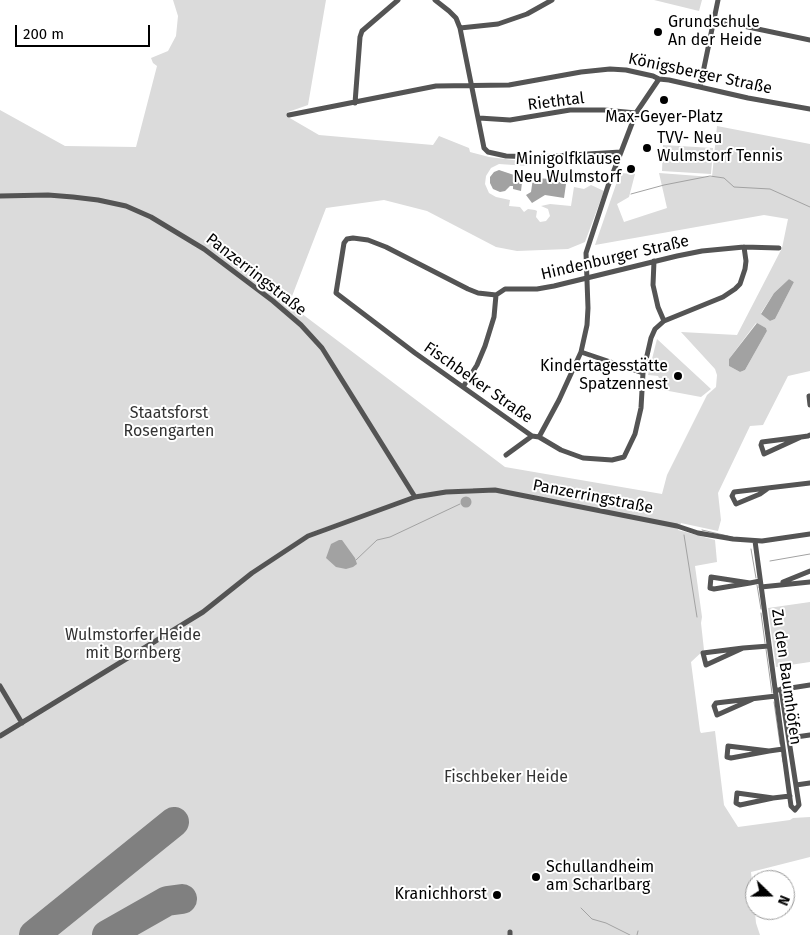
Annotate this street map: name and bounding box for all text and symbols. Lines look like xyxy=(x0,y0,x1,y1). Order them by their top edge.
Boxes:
place label: Grundschule An der Heide xyxy=(668,13,762,51)
scale bar xyxy=(18,15,152,47)
text: 200 m xyxy=(23,25,64,43)
marker: Grundschule An der Heide xyxy=(652,26,664,38)
street label: Königsberger Straße xyxy=(626,49,774,99)
street label: Riethtal xyxy=(527,89,585,115)
marker: Max-Geyer-Platz xyxy=(658,94,670,106)
place label: Max-Geyer-Platz xyxy=(605,108,723,128)
place label: TVV- Neu Wulmstorf Tennis xyxy=(657,129,783,167)
marker: TVV- Neu Wulmstorf Tennis xyxy=(641,142,653,154)
place label: Minigolfklause Neu Wulmstorf xyxy=(513,150,621,188)
marker: Minigolfklause Neu Wulmstorf xyxy=(625,163,637,175)
street label: Panzerringstraße xyxy=(202,230,310,320)
street label: Hindenburger Straße xyxy=(539,232,691,284)
street label: Fischbeker Straße xyxy=(420,338,536,428)
place label: Kindertagesstätte Spatzennest xyxy=(540,357,668,395)
marker: Kindertagesstätte Spatzennest xyxy=(672,370,684,382)
park label: Staatsforst Rosengarten xyxy=(124,404,214,442)
street label: Panzerringstraße xyxy=(531,476,655,518)
street label: Zu den Baumhöfen xyxy=(767,608,805,746)
park label: Wulmstorfer Heide mit Bornberg xyxy=(65,626,201,664)
park label: Fischbeker Heide xyxy=(444,768,568,788)
place label: Schullandheim am Scharlbarg xyxy=(546,858,654,896)
north arrow xyxy=(745,870,795,920)
marker: Schullandheim am Scharlbarg xyxy=(530,871,542,883)
place label: Kranichhorst xyxy=(394,885,487,905)
marker: Kranichhorst xyxy=(491,889,503,901)
text: N xyxy=(774,893,793,908)

